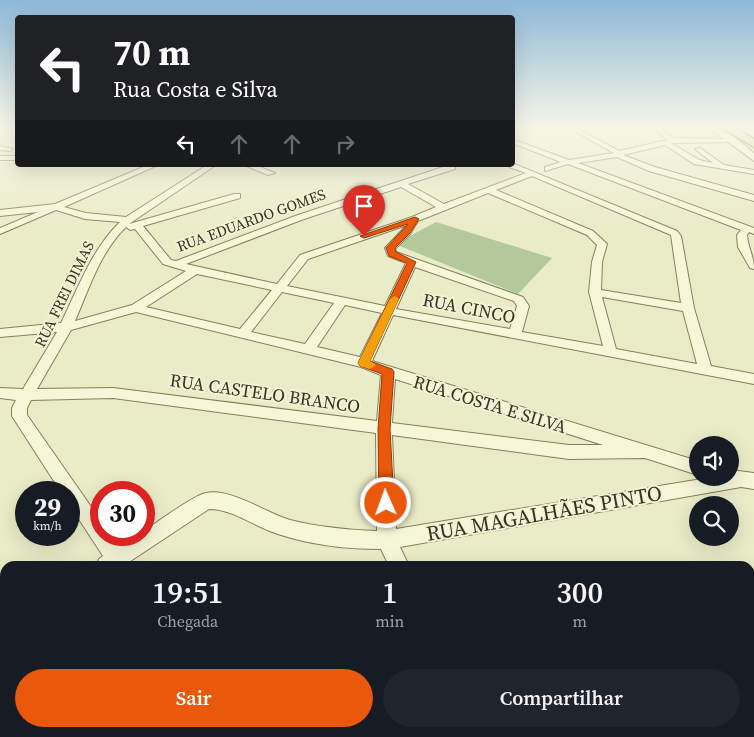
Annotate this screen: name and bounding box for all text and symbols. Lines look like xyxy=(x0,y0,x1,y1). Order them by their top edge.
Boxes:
text: 70 m xyxy=(113,29,190,77)
icon: left xyxy=(30,35,95,100)
text: Rua Costa e Silva xyxy=(113,74,278,104)
icon: left xyxy=(172,130,200,158)
icon: ahead xyxy=(225,130,253,158)
icon: ahead xyxy=(278,130,306,158)
icon: right xyxy=(331,130,359,158)
street label: RUA EDUARDO GOMES xyxy=(174,183,329,257)
pin xyxy=(343,185,385,236)
icon: arrive xyxy=(350,192,378,220)
street label: RUA FREI DIMAS xyxy=(29,237,99,351)
street label: RUA CINCO xyxy=(421,287,517,329)
street label: RUA CASTELO BRANCO xyxy=(168,367,362,419)
street label: RUA COSTA E SILVA xyxy=(410,369,570,439)
map controls xyxy=(689,436,739,546)
button: sound xyxy=(689,436,739,486)
position arrow xyxy=(359,476,411,528)
street label: RUA MAGALHÃES PINTO xyxy=(424,478,664,548)
speed limit sign: 30 xyxy=(90,481,155,546)
text: 29 xyxy=(34,490,61,524)
button: search xyxy=(689,496,739,546)
text: km/h xyxy=(33,518,62,534)
text: 19:51 xyxy=(152,572,223,613)
text: 1 xyxy=(382,572,398,613)
text: 300 xyxy=(556,572,603,613)
text: Chegada xyxy=(157,610,218,632)
text: min xyxy=(375,610,404,632)
text: m xyxy=(572,610,587,632)
button: Sair xyxy=(15,669,373,727)
button: Compartilhar xyxy=(383,669,740,727)

